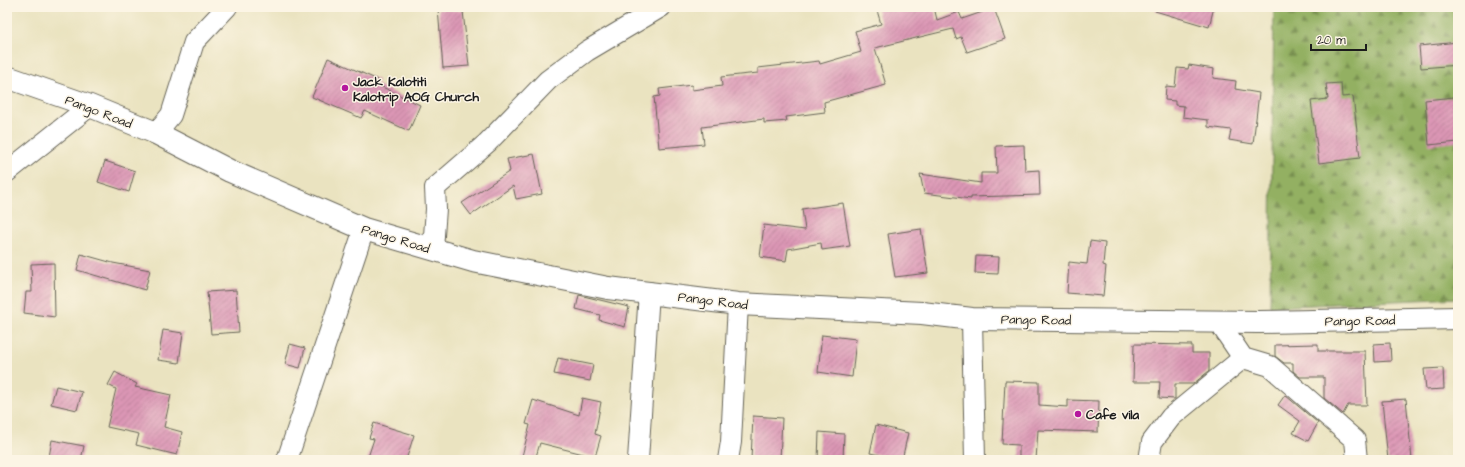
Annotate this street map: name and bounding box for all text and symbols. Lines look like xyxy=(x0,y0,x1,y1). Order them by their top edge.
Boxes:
scale bar xyxy=(1311,26,1366,52)
text: 20 m xyxy=(1317,32,1346,49)
place label: Jack Kalotiti Kalotrip AOG Church xyxy=(352,73,480,107)
marker: Jack Kalotiti Kalotrip AOG Church xyxy=(340,83,350,93)
street label: Pango Road xyxy=(62,91,135,134)
street label: Pango Road xyxy=(359,220,432,259)
street label: Pango Road xyxy=(677,288,749,315)
street label: Pango Road xyxy=(1001,310,1072,331)
street label: Pango Road xyxy=(1325,311,1396,332)
place label: Cafe vila xyxy=(1086,406,1140,424)
marker: Cafe vila xyxy=(1073,409,1083,419)

